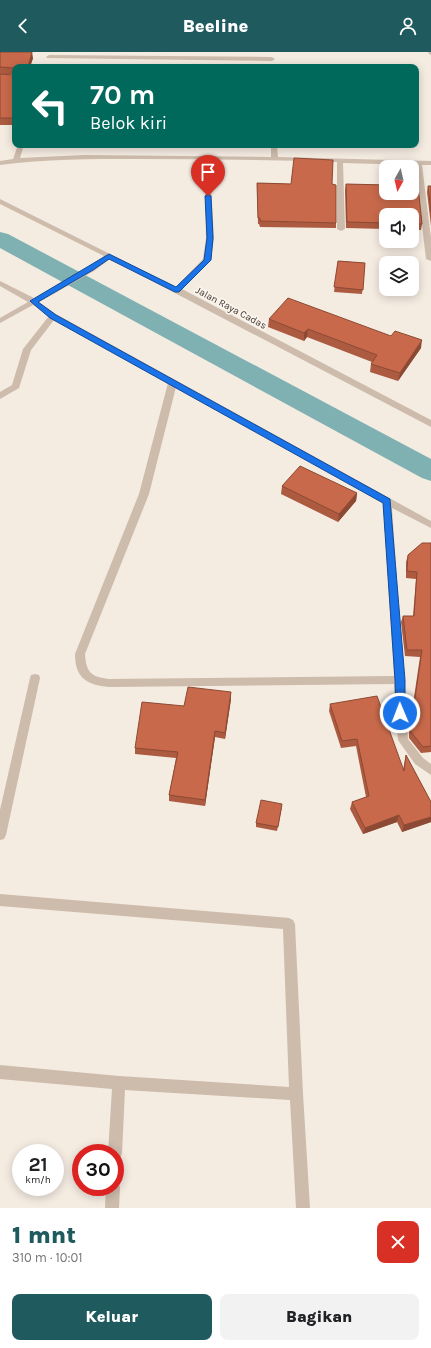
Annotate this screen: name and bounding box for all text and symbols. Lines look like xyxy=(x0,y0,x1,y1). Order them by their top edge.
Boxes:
icon: back xyxy=(12,15,34,37)
text: Beeline xyxy=(183,15,248,37)
icon: person xyxy=(397,15,419,37)
text: 70 m xyxy=(90,78,155,111)
icon: left xyxy=(24,80,76,132)
text: Belok kiri xyxy=(90,112,167,134)
pin xyxy=(191,155,225,196)
north arrow xyxy=(379,160,419,200)
map controls xyxy=(379,160,419,296)
icon: arrive xyxy=(197,161,219,183)
button: sound xyxy=(379,208,419,248)
button: layers xyxy=(379,256,419,296)
street label: Jalan Raya Cadas xyxy=(193,284,269,332)
position arrow xyxy=(379,692,421,734)
speed limit sign: 30 xyxy=(72,1144,124,1196)
text: 21 xyxy=(28,1153,48,1176)
text: km/h xyxy=(25,1174,51,1186)
text: 1 mnt xyxy=(12,1221,76,1249)
button: close xyxy=(377,1221,419,1263)
text: 310 m · 10:01 xyxy=(12,1250,82,1265)
button: Keluar xyxy=(12,1294,212,1340)
button: Bagikan xyxy=(220,1294,419,1340)

